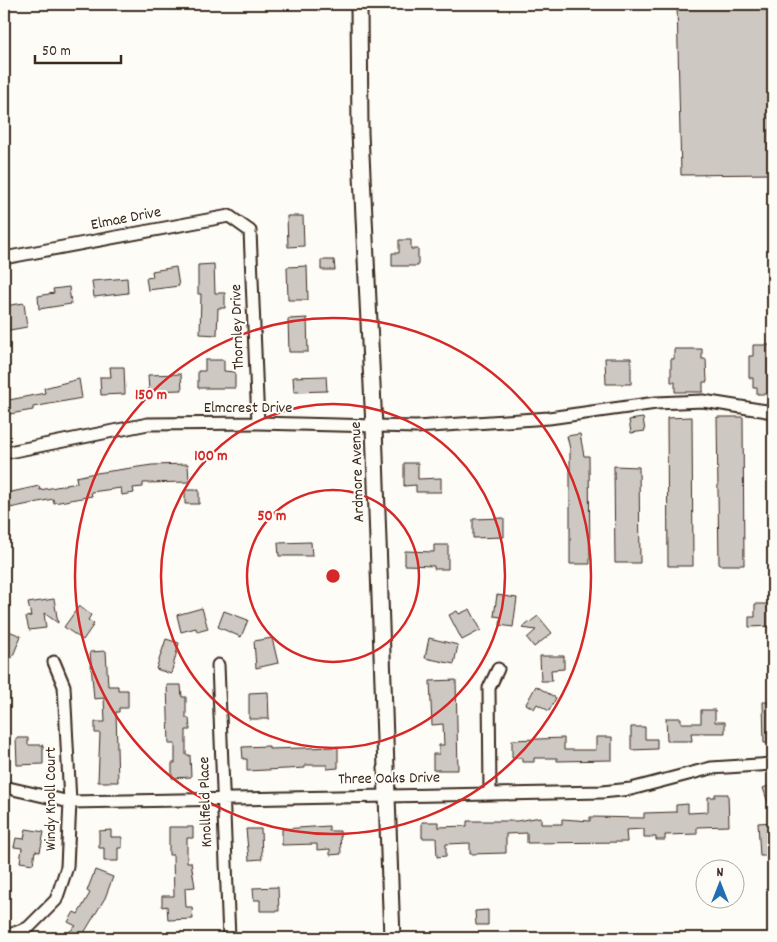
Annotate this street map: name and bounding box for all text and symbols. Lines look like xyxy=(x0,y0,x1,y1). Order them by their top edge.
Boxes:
scale bar xyxy=(35,32,121,64)
text: 50 m xyxy=(42,41,71,63)
street label: Elmae Drive xyxy=(89,201,163,237)
street label: Thornley Drive xyxy=(225,284,251,370)
text: 150 m xyxy=(135,385,167,407)
street label: Elmcrest Drive xyxy=(204,397,292,420)
street label: Ardmore Avenue xyxy=(345,421,371,523)
text: 100 m xyxy=(194,446,228,468)
text: 50 m xyxy=(258,506,286,528)
centre of rings xyxy=(324,567,342,585)
street label: Windy Knoll Court xyxy=(40,747,63,851)
street label: Knollfield Place xyxy=(193,756,219,848)
street label: Three Oaks Drive xyxy=(338,767,440,791)
north arrow xyxy=(694,860,744,910)
text: N xyxy=(717,863,724,883)

